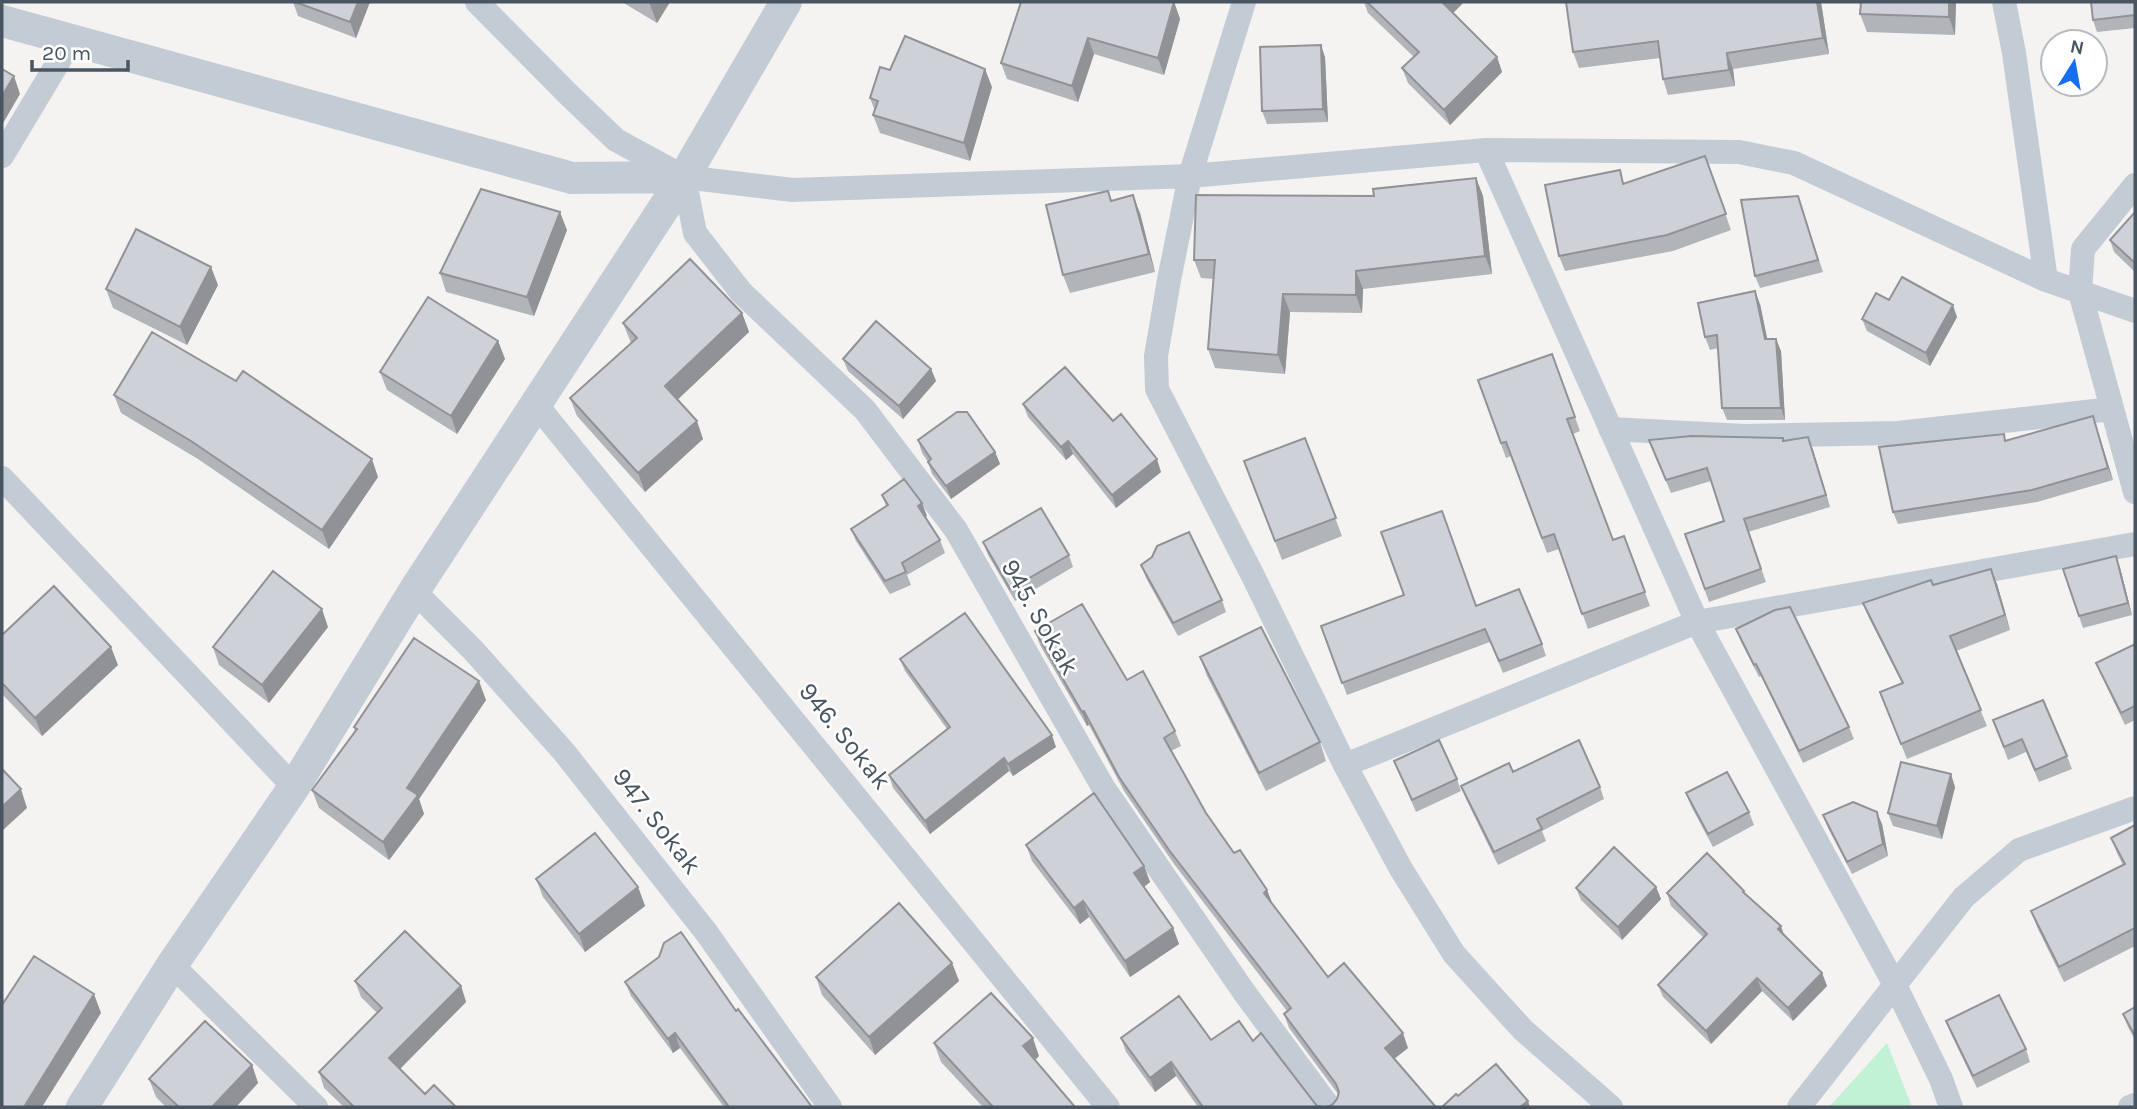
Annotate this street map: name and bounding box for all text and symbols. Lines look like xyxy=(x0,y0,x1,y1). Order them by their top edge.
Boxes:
scale bar xyxy=(32,28,128,72)
north arrow xyxy=(2039,28,2109,98)
text: N xyxy=(2068,35,2086,59)
text: 20 m xyxy=(42,41,91,65)
street label: 945. Sokak xyxy=(994,554,1086,680)
street label: 946. Sokak xyxy=(792,676,898,796)
street label: 947. Sokak xyxy=(606,762,708,880)

